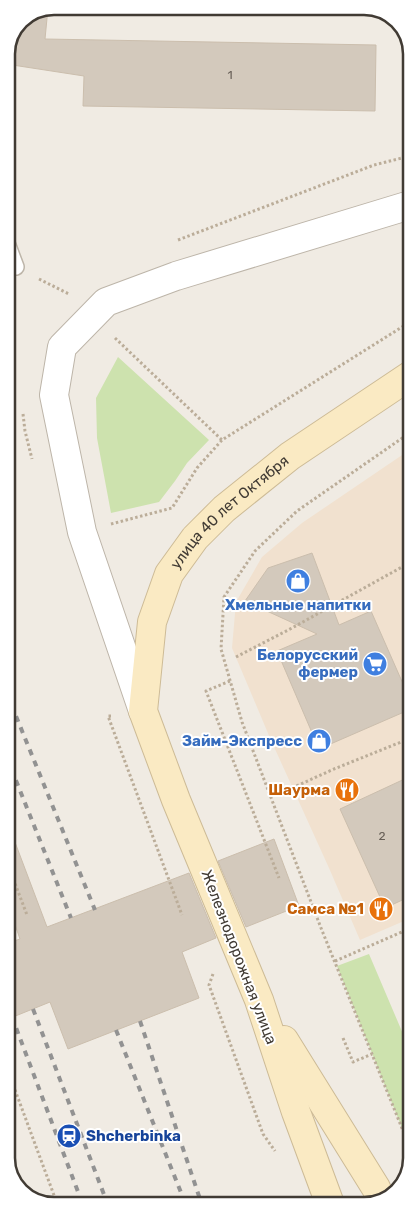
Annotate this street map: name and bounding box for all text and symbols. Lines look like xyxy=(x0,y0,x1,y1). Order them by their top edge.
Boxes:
house number: 1 xyxy=(227,68,233,82)
street label: улица 40 лет Октября xyxy=(167,452,292,573)
shop icon: Хмельные напитки xyxy=(285,568,311,594)
place label: Хмельные напитки xyxy=(225,596,371,614)
place label: Белорусский фермер xyxy=(257,646,358,681)
supermarket icon: Белорусский фермер xyxy=(362,651,388,677)
shop icon: Займ-Экспресс xyxy=(306,728,332,754)
place label: Займ-Экспресс xyxy=(182,732,302,750)
restaurant icon: Шаурма xyxy=(334,777,360,803)
place label: Шаурма xyxy=(268,781,330,799)
house number: 2 xyxy=(378,829,386,843)
street label: Железнодорожная улица xyxy=(197,867,281,1047)
restaurant icon: Самса №1 xyxy=(368,896,394,922)
place label: Самса №1 xyxy=(287,900,364,918)
station icon: Shcherbinka xyxy=(56,1123,82,1149)
place label: Shcherbinka xyxy=(86,1127,181,1145)

